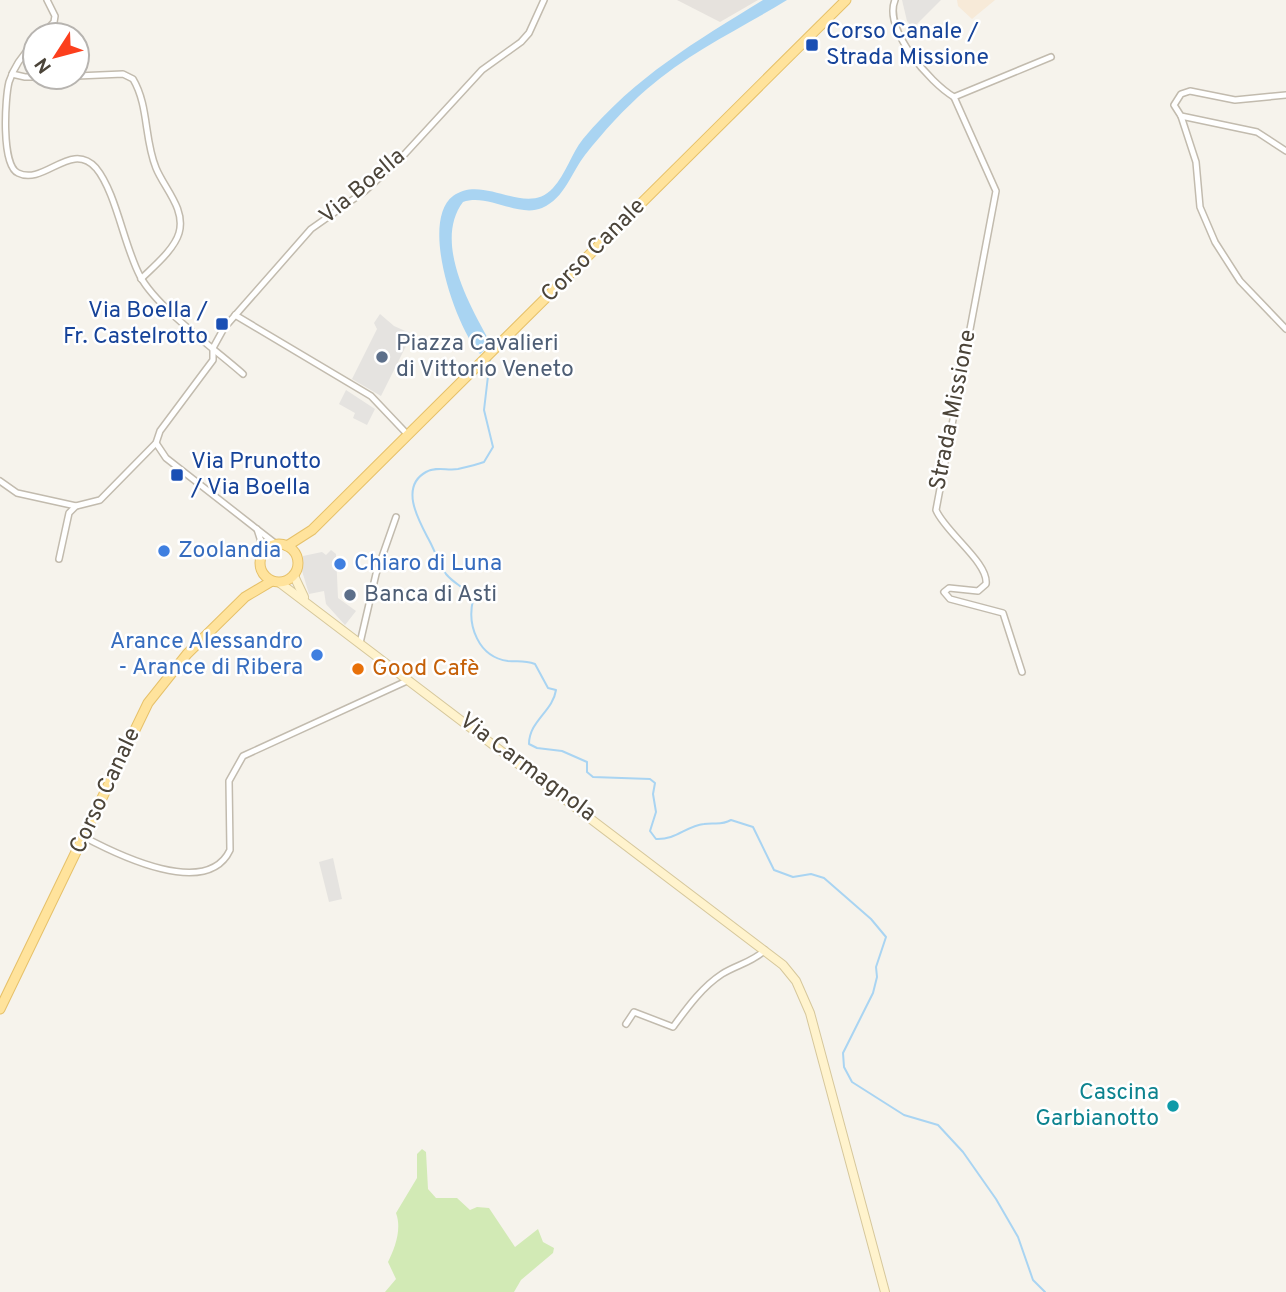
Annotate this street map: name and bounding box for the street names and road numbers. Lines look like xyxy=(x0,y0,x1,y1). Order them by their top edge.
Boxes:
street label: Via Boella xyxy=(314,143,412,231)
street label: Corso Canale xyxy=(536,193,652,309)
street label: Strada Missione xyxy=(924,327,984,493)
street label: Via Carmagnola xyxy=(453,707,601,829)
street label: Corso Canale xyxy=(64,723,148,859)

